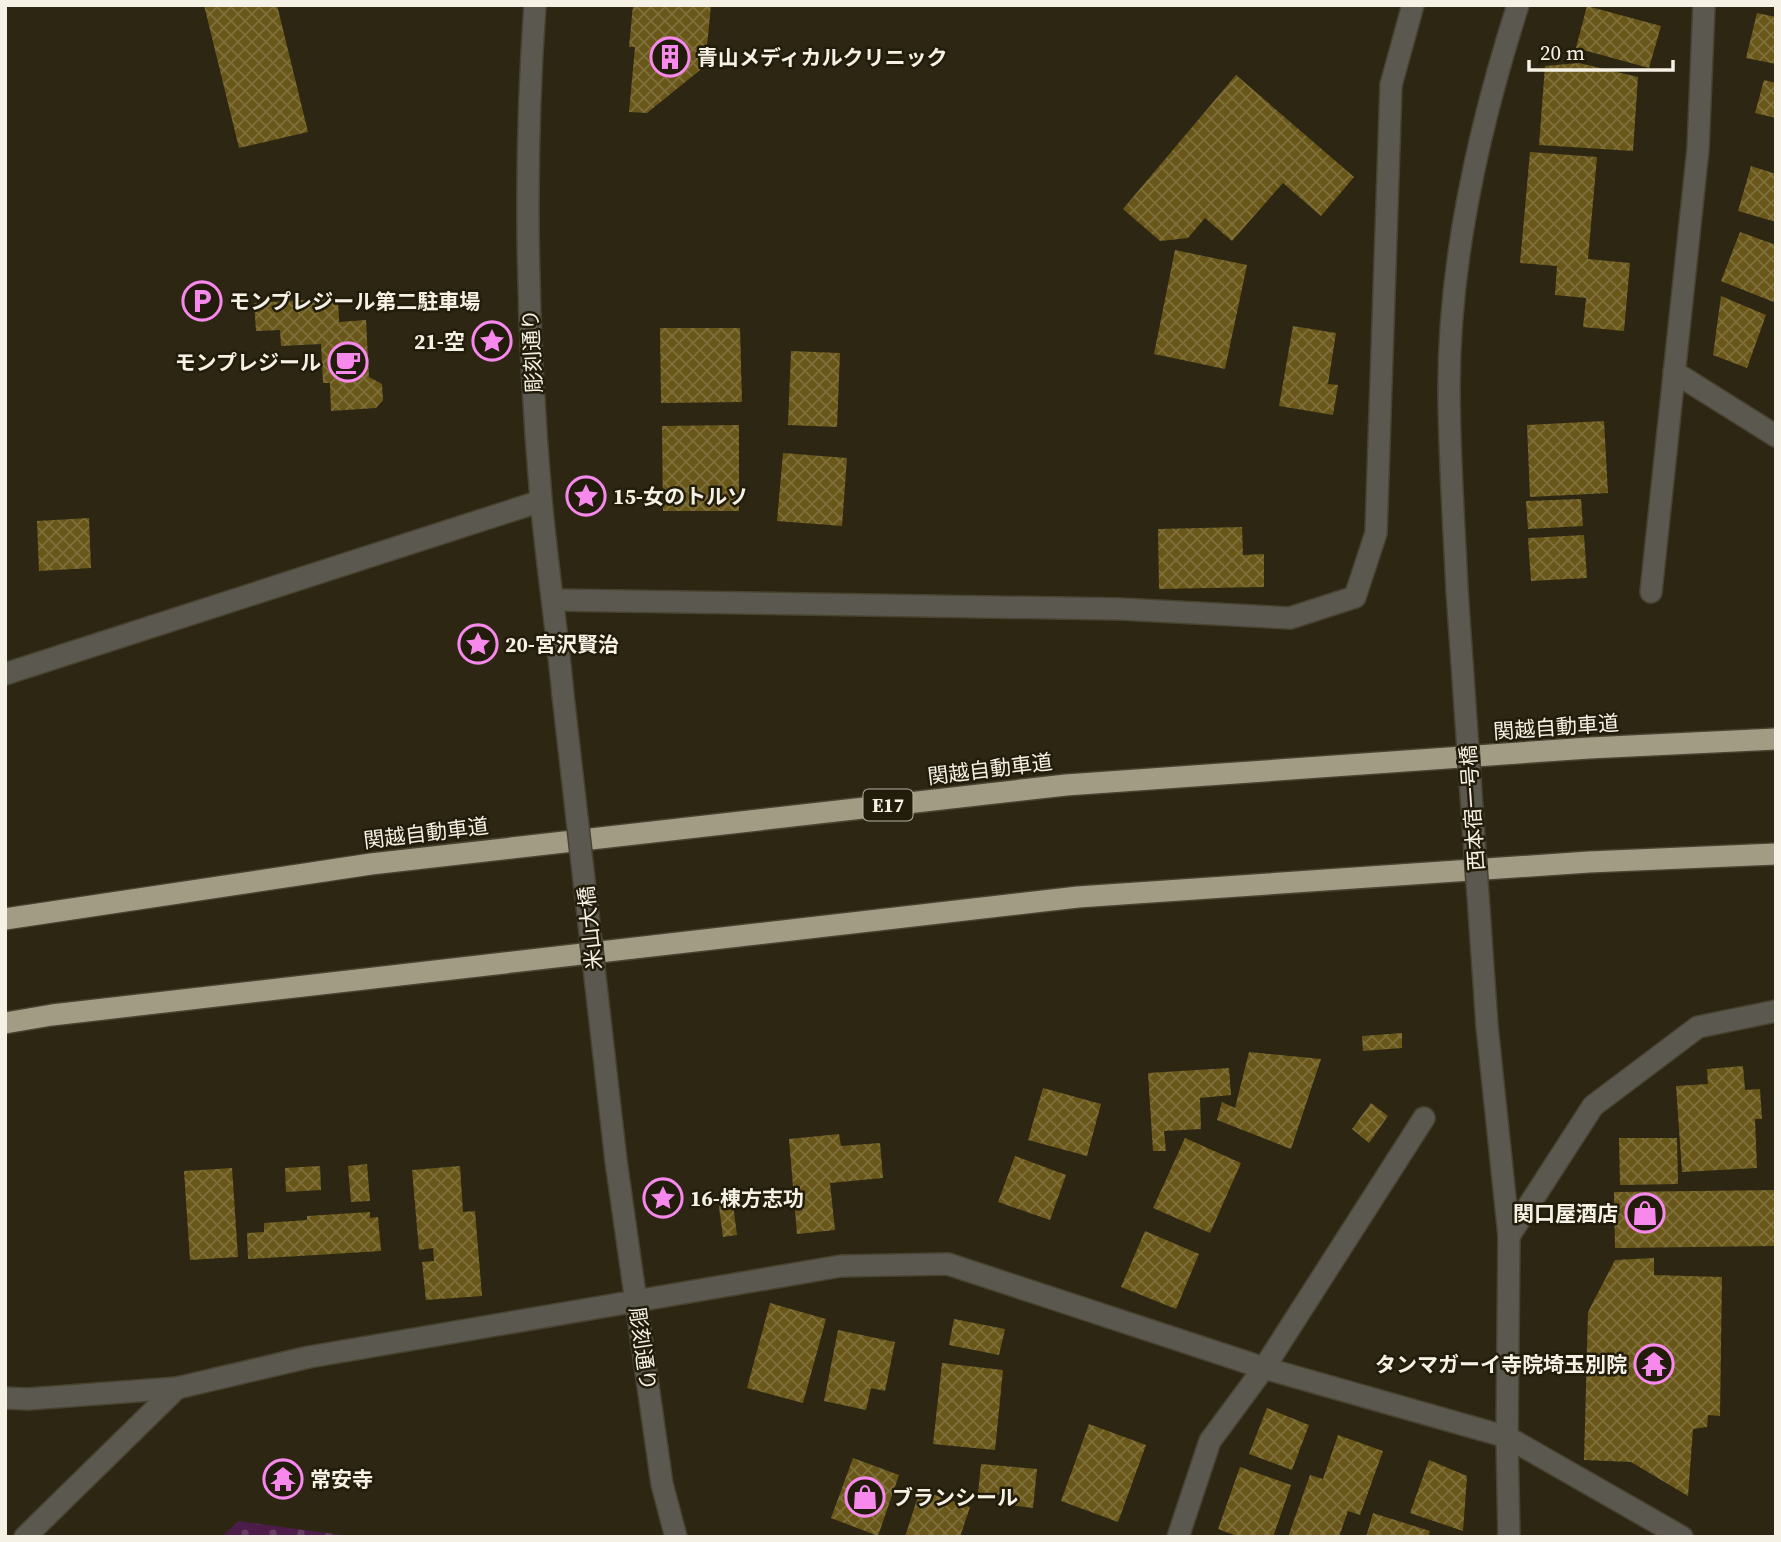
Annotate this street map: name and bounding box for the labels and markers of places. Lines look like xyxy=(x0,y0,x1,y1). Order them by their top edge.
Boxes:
building icon: 青山メディカルクリニック xyxy=(649,36,691,78)
place label: 青山メディカルクリニック xyxy=(697,43,948,72)
parking icon: モンプレジール第二駐車場 xyxy=(181,280,223,322)
place label: モンプレジール第二駐車場 xyxy=(229,287,480,316)
place icon: 21-空 xyxy=(471,320,513,362)
place label: 21-空 xyxy=(414,327,465,356)
cafe icon: モンプレジール xyxy=(327,341,369,383)
place label: モンプレジール xyxy=(175,348,321,377)
place icon: 15-女のトルソ xyxy=(565,475,607,517)
place label: 15-女のトルソ xyxy=(613,482,748,511)
place icon: 20-宮沢賢治 xyxy=(457,623,499,665)
place label: 20-宮沢賢治 xyxy=(505,630,619,659)
place icon: 16-棟方志功 xyxy=(642,1177,684,1219)
place label: 16-棟方志功 xyxy=(690,1184,804,1213)
shop icon: 関口屋酒店 xyxy=(1624,1192,1666,1234)
place label: 関口屋酒店 xyxy=(1513,1199,1618,1228)
temple icon: タンマガーイ寺院埼玉別院 xyxy=(1633,1343,1675,1385)
place label: タンマガーイ寺院埼玉別院 xyxy=(1375,1350,1627,1379)
temple icon: 常安寺 xyxy=(262,1458,304,1500)
place label: 常安寺 xyxy=(310,1465,373,1494)
shop icon: ブランシール xyxy=(844,1476,886,1518)
place label: ブランシール xyxy=(892,1483,1018,1512)

